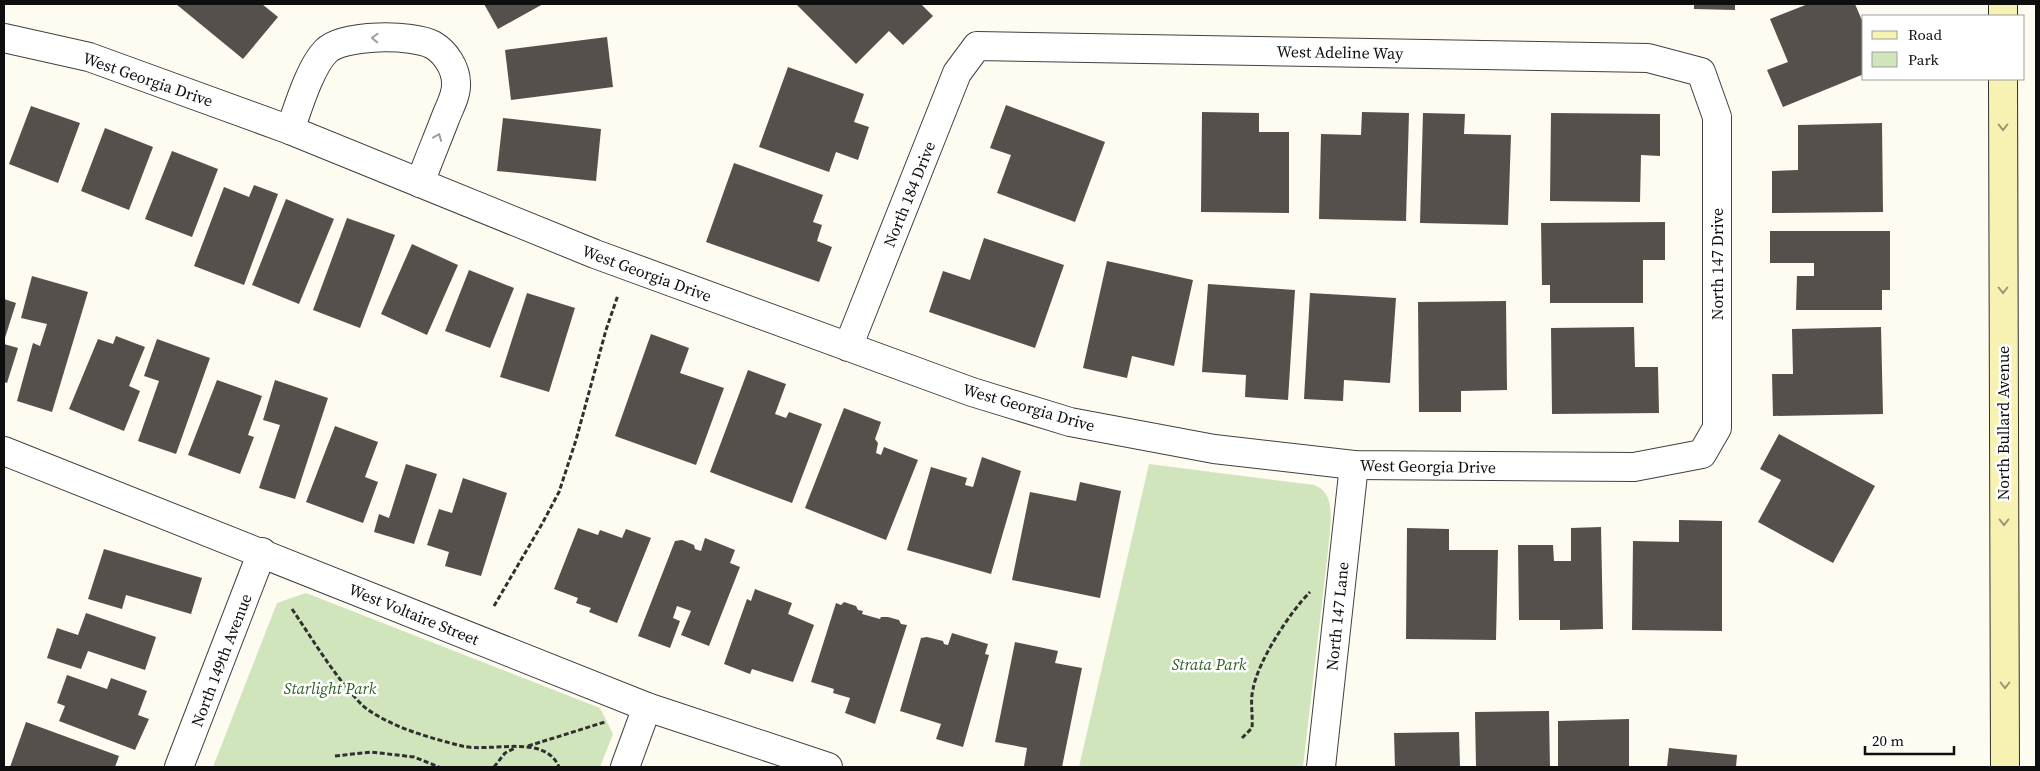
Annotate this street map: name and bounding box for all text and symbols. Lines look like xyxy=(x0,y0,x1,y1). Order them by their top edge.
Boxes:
legend xyxy=(1862,15,2025,80)
text: Road xyxy=(1908,24,1942,45)
one-way arrow xyxy=(371,33,379,43)
street label: West Adeline Way xyxy=(1276,40,1404,64)
street label: West Georgia Drive xyxy=(80,46,216,112)
text: Park xyxy=(1908,49,1940,70)
one-way arrow xyxy=(1998,124,2008,132)
one-way arrow xyxy=(431,133,442,142)
street label: North 184 Drive xyxy=(878,138,940,250)
street label: North 147 Drive xyxy=(1706,208,1728,320)
street label: West Georgia Drive xyxy=(579,239,715,307)
one-way arrow xyxy=(1998,286,2008,294)
street label: North Bullard Avenue xyxy=(1992,346,2014,500)
street label: West Georgia Drive xyxy=(960,378,1098,436)
street label: West Georgia Drive xyxy=(1360,454,1496,478)
one-way arrow xyxy=(1999,519,2009,527)
street label: North 147 Lane xyxy=(1320,561,1354,671)
street label: West Voltaire Street xyxy=(346,578,483,650)
street label: North 149th Avenue xyxy=(185,590,257,730)
park label: Strata Park xyxy=(1172,653,1247,675)
park label: Starlight Park xyxy=(284,677,377,699)
one-way arrow xyxy=(2000,682,2010,689)
scale bar xyxy=(1865,724,1954,756)
text: 20 m xyxy=(1872,730,1904,751)

